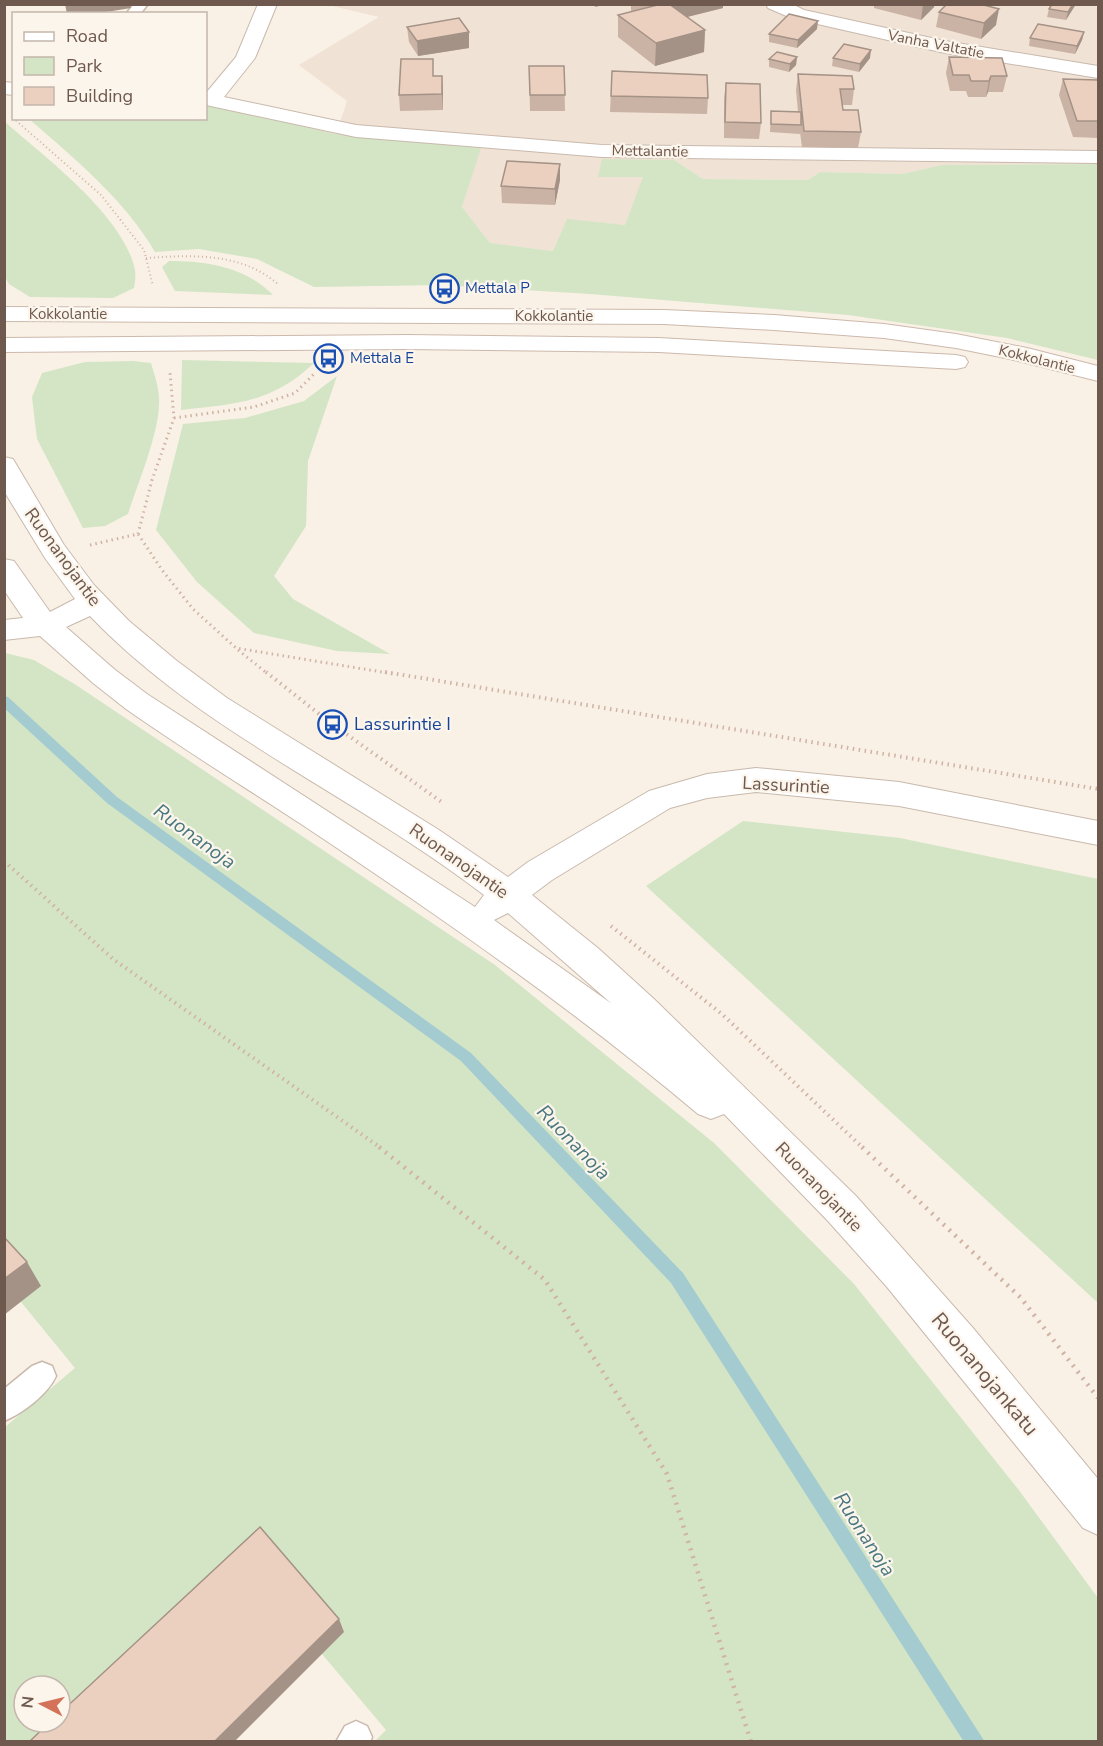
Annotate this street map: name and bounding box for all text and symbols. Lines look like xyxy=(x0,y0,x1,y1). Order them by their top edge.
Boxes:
legend xyxy=(12,12,207,120)
text: Road xyxy=(66,24,108,48)
street label: Vanha Valtatie xyxy=(885,25,986,63)
text: Park xyxy=(66,54,103,78)
text: Building xyxy=(66,84,133,108)
street label: Mettalantie xyxy=(611,140,689,162)
bus stop icon: Mettala P xyxy=(428,272,460,304)
place label: Mettala P xyxy=(465,278,530,298)
street label: Kokkolantie xyxy=(29,304,107,324)
street label: Kokkolantie xyxy=(515,306,593,326)
street label: Kokkolantie xyxy=(997,340,1077,378)
bus stop icon: Mettala E xyxy=(313,342,345,374)
place label: Mettala E xyxy=(350,348,414,368)
street label: Ruonanojantie xyxy=(19,503,107,611)
bus stop icon: Lassurintie I xyxy=(317,708,349,740)
place label: Lassurintie I xyxy=(354,712,451,736)
street label: Lassurintie xyxy=(742,771,830,799)
water label: Ruonanoja xyxy=(148,797,241,875)
street label: Ruonanojantie xyxy=(405,818,513,904)
water label: Ruonanoja xyxy=(531,1099,617,1186)
street label: Ruonanojantie xyxy=(770,1137,868,1237)
street label: Ruonanojankatu xyxy=(925,1306,1045,1442)
water label: Ruonanoja xyxy=(827,1487,902,1582)
north arrow xyxy=(12,1674,72,1734)
text: N xyxy=(16,1695,40,1710)

